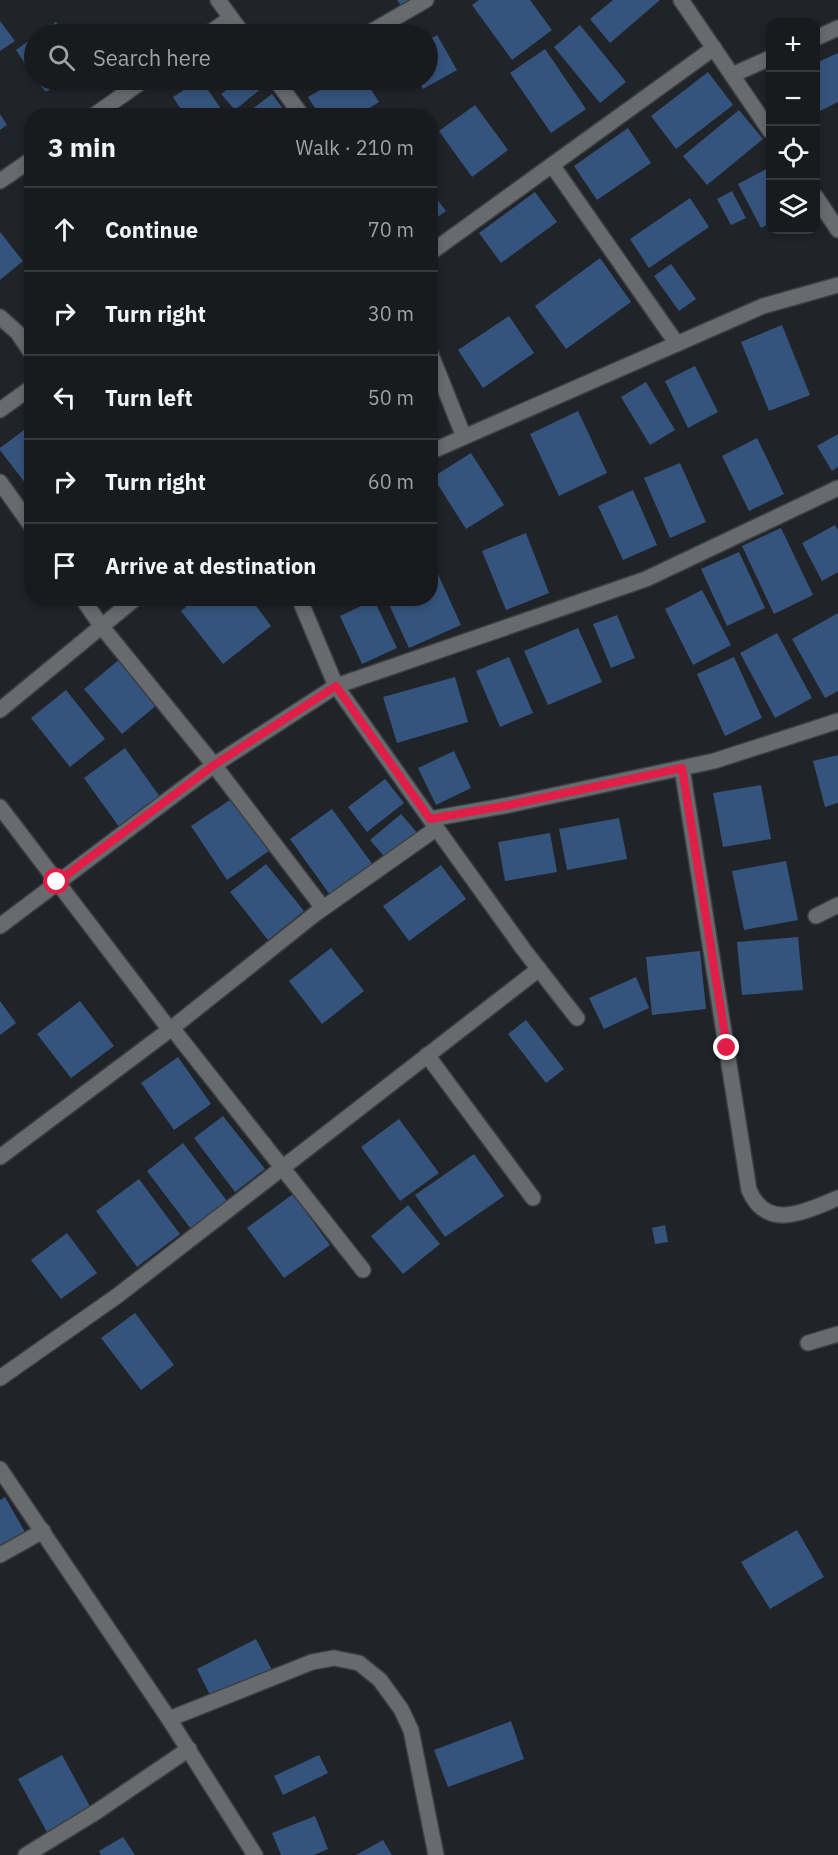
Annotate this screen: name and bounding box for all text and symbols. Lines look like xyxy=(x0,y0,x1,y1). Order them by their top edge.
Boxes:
map controls xyxy=(766,18,820,234)
button: + xyxy=(766,18,820,72)
search box xyxy=(24,24,438,90)
icon: search xyxy=(45,41,78,74)
text: Search here xyxy=(93,43,211,72)
button: − xyxy=(766,72,820,126)
button: locate xyxy=(766,126,820,180)
text: 3 min xyxy=(48,130,116,164)
text: Walk · 210 m xyxy=(296,134,414,161)
button: layers xyxy=(766,180,820,234)
icon: ahead xyxy=(48,213,81,246)
text: Continue xyxy=(105,215,198,244)
text: 70 m xyxy=(368,216,414,243)
icon: right xyxy=(48,297,81,330)
text: Turn right xyxy=(105,299,206,328)
text: 30 m xyxy=(368,300,414,327)
icon: left xyxy=(48,381,81,414)
text: Turn left xyxy=(105,383,193,412)
text: 50 m xyxy=(368,384,414,411)
icon: right xyxy=(48,465,81,498)
text: Turn right xyxy=(105,467,206,496)
text: 60 m xyxy=(368,468,414,495)
icon: arrive xyxy=(48,549,81,582)
text: Arrive at destination xyxy=(105,551,316,580)
route start xyxy=(43,868,69,894)
route end xyxy=(713,1034,739,1060)

